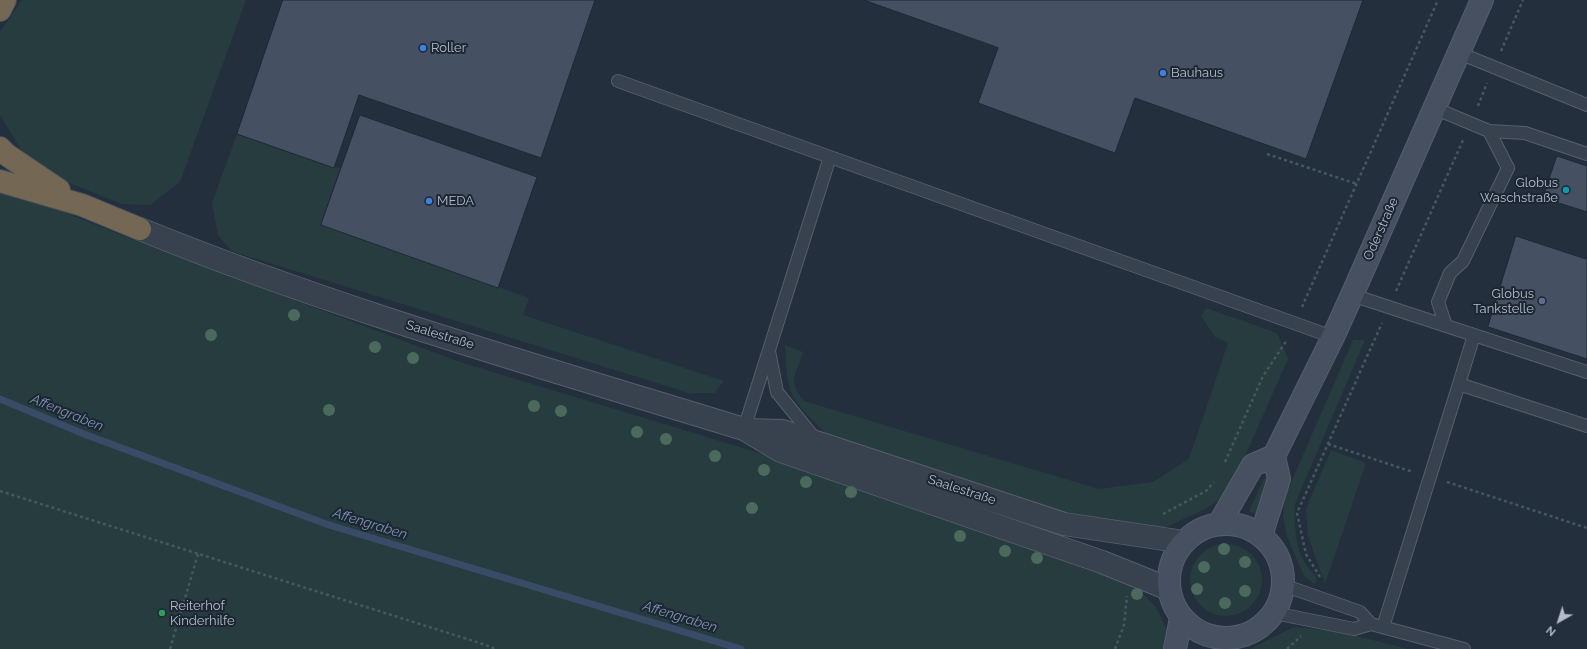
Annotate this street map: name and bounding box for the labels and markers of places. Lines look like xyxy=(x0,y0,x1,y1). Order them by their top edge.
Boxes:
place label: Roller xyxy=(431,40,466,56)
marker: Roller xyxy=(418,43,428,53)
place label: Bauhaus xyxy=(1171,65,1223,81)
marker: Bauhaus xyxy=(1158,68,1168,78)
place label: Globus Waschstraße xyxy=(1480,175,1558,206)
marker: Globus Waschstraße xyxy=(1561,185,1571,195)
place label: MEDA xyxy=(437,193,474,209)
marker: MEDA xyxy=(424,196,434,206)
place label: Globus Tankstelle xyxy=(1473,286,1534,317)
marker: Globus Tankstelle xyxy=(1537,296,1547,306)
place label: Reiterhof Kinderhilfe xyxy=(170,598,235,629)
marker: Reiterhof Kinderhilfe xyxy=(157,608,167,618)

